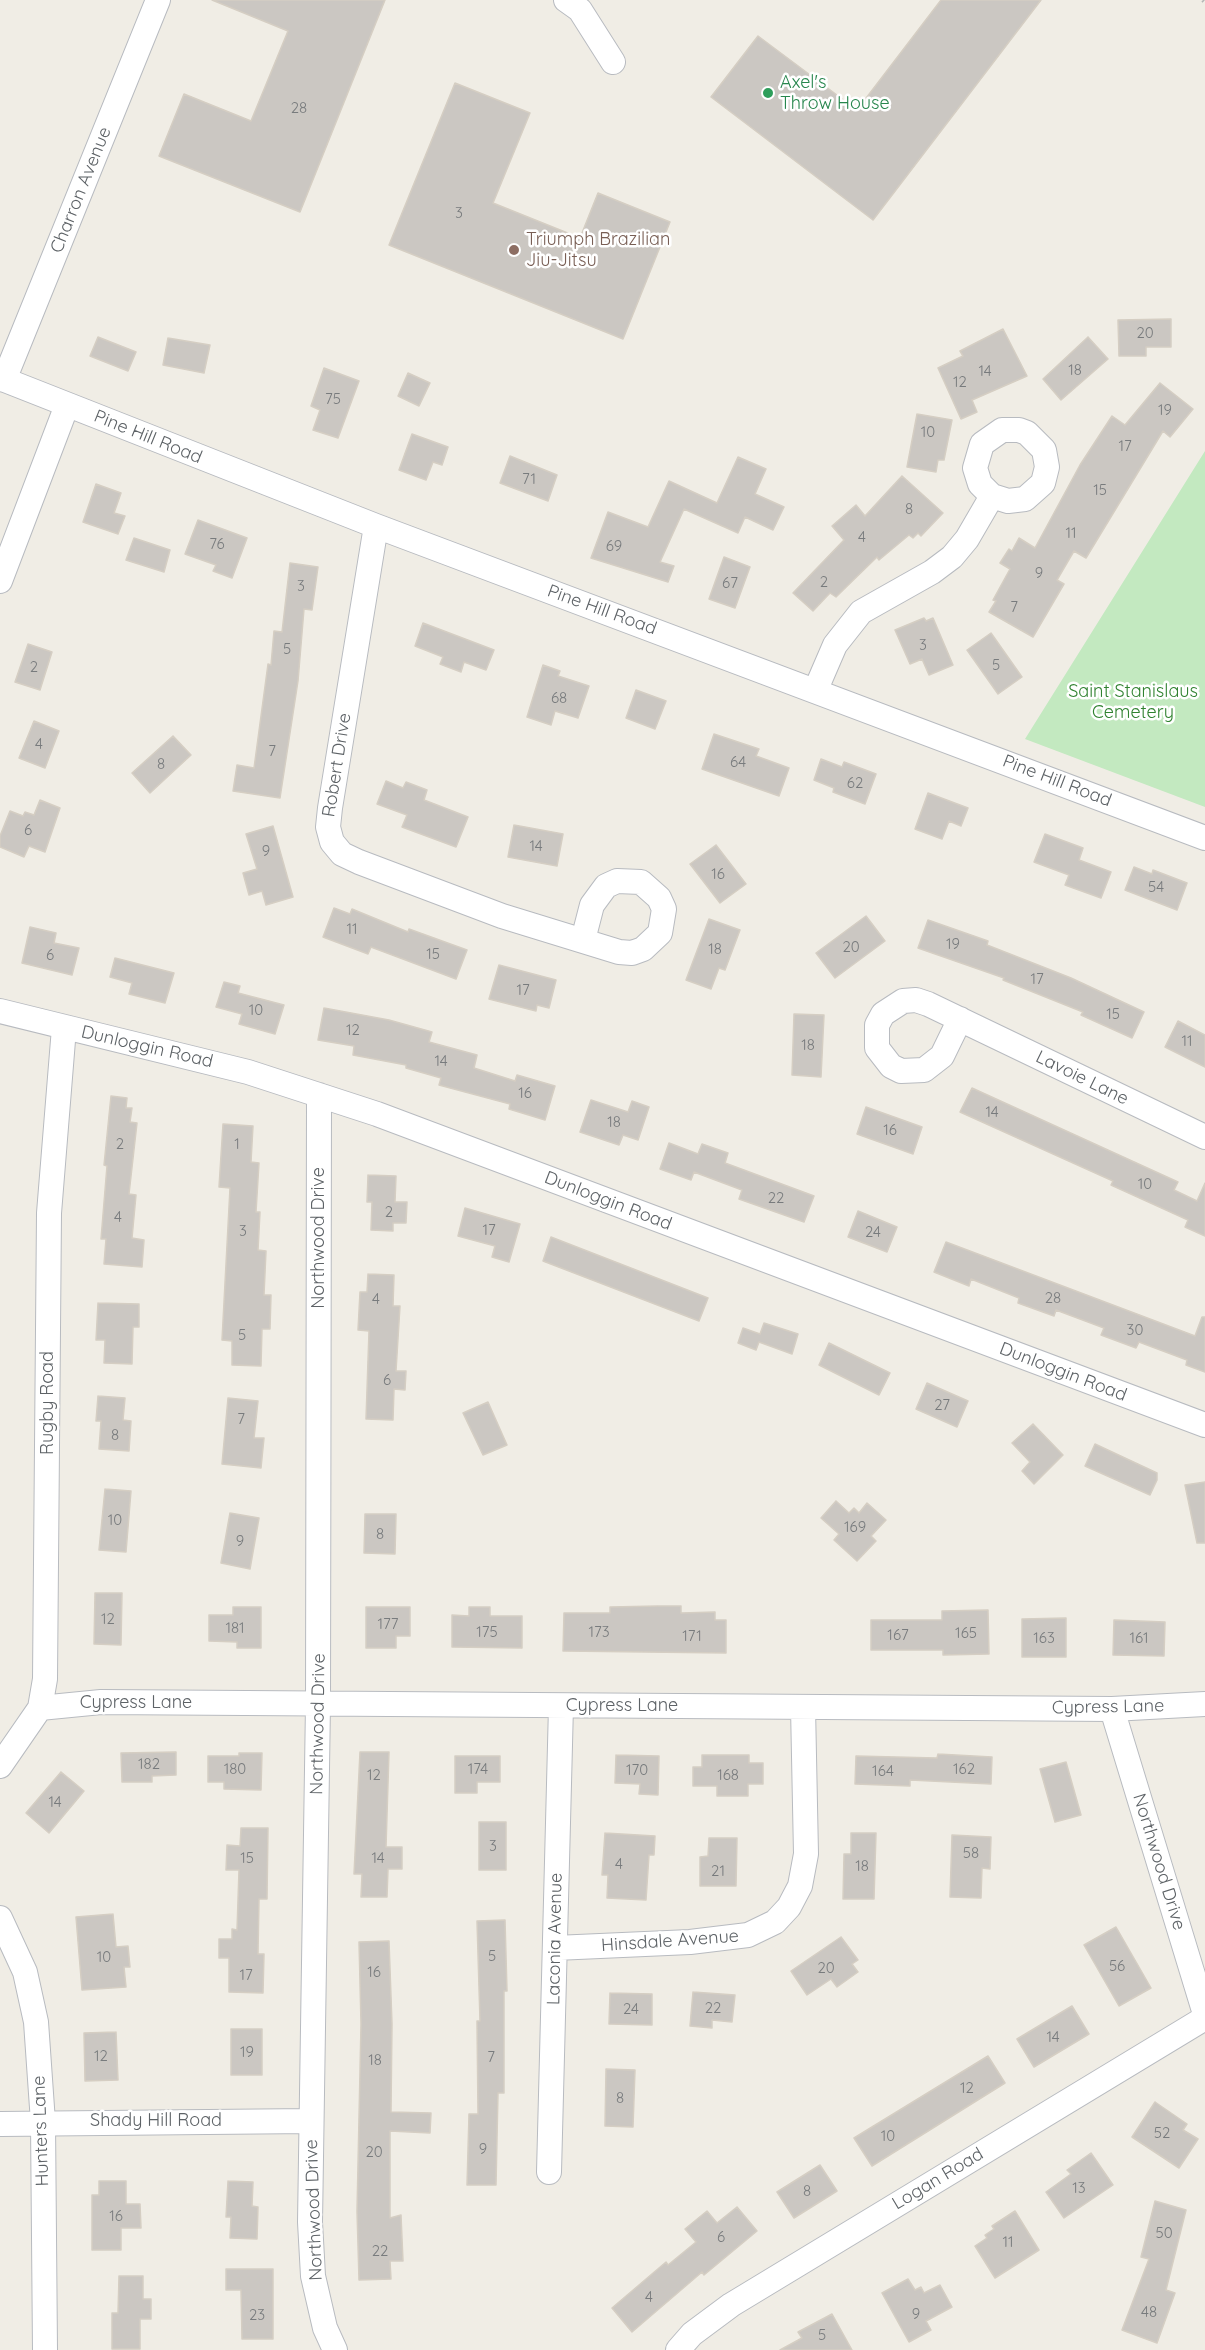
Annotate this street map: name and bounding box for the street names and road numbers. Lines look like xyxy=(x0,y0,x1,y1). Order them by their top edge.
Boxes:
street label: Charron Avenue xyxy=(46,124,116,256)
street label: Pine Hill Road xyxy=(91,405,205,469)
street label: Pine Hill Road xyxy=(544,580,660,640)
street label: Robert Drive xyxy=(318,711,356,819)
street label: Pine Hill Road xyxy=(1000,750,1114,812)
street label: Dunloggin Road xyxy=(79,1021,215,1073)
street label: Lavoie Lane xyxy=(1032,1046,1132,1110)
street label: Northwood Drive xyxy=(308,1167,330,1309)
street label: Dunloggin Road xyxy=(541,1167,675,1235)
street label: Dunloggin Road xyxy=(996,1338,1130,1406)
street label: Rugby Road xyxy=(37,1351,59,1455)
street label: Northwood Drive xyxy=(306,1653,330,1795)
street label: Cypress Lane xyxy=(80,1692,192,1714)
street label: Cypress Lane xyxy=(566,1695,678,1717)
street label: Cypress Lane xyxy=(1052,1695,1164,1719)
street label: Northwood Drive xyxy=(1128,1791,1190,1933)
street label: Laconia Avenue xyxy=(543,1873,567,2005)
street label: Hinsdale Avenue xyxy=(600,1925,740,1957)
street label: Hunters Lane xyxy=(28,2075,54,2187)
street label: Shady Hill Road xyxy=(90,2110,222,2132)
street label: Northwood Drive xyxy=(301,2139,327,2281)
street label: Logan Road xyxy=(889,2143,987,2215)

